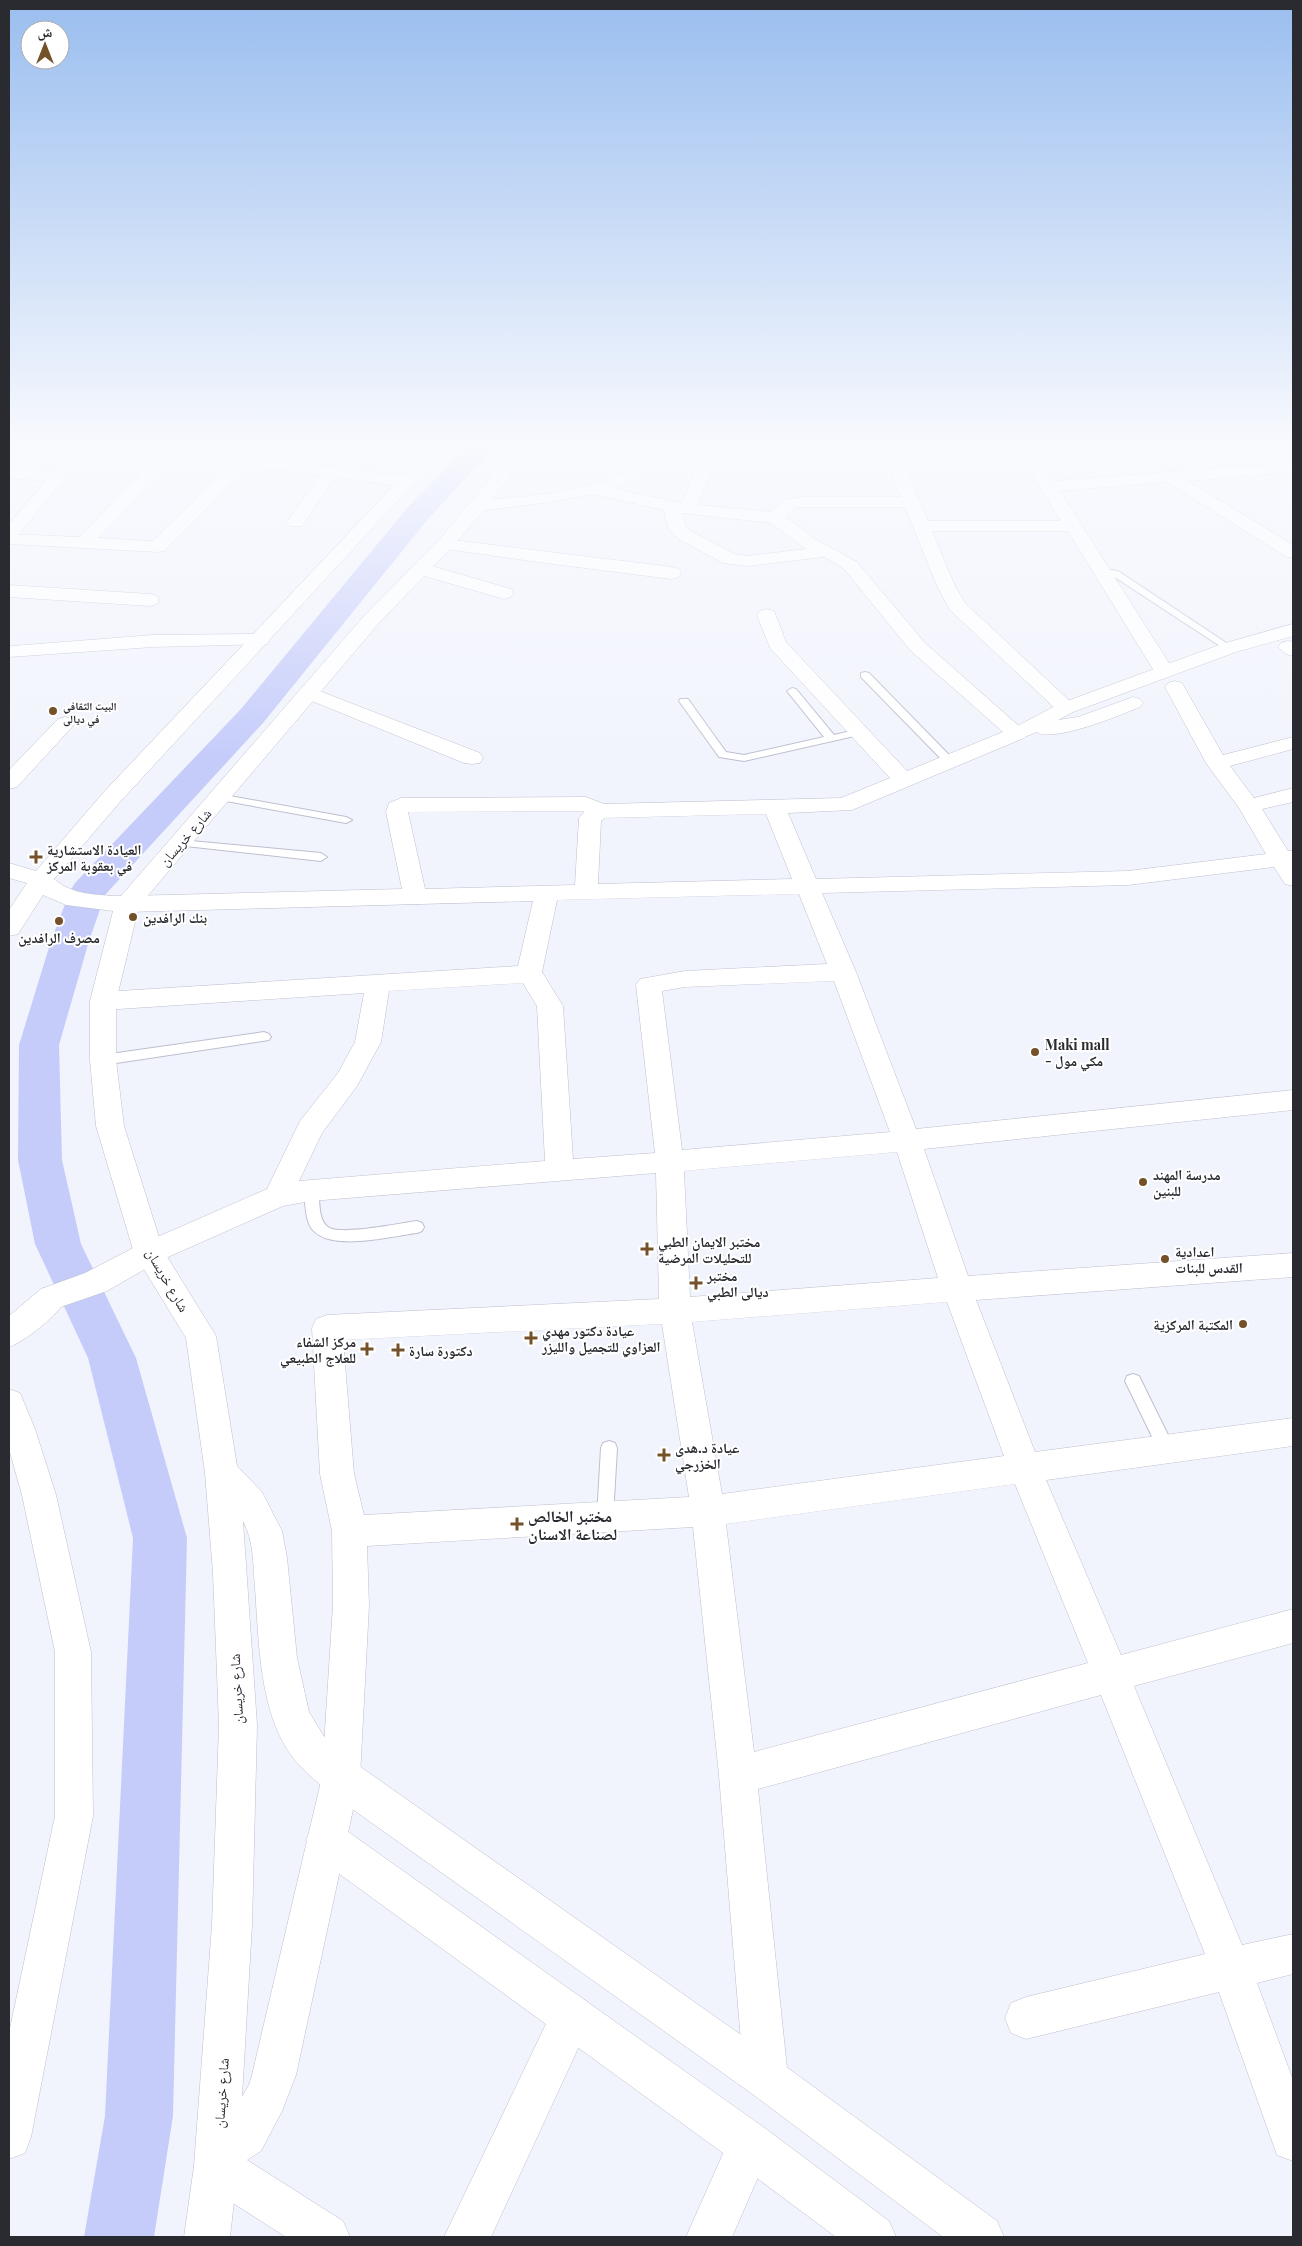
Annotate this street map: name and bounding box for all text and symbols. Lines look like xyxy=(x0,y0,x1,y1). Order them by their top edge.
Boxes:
north arrow xyxy=(20,20,70,70)
text: ش xyxy=(38,22,53,41)
place label: البيت الثقافي في ديالى xyxy=(63,698,117,727)
marker: البيت الثقافي في ديالى xyxy=(47,705,59,717)
street label: شارع خريسان xyxy=(155,804,216,870)
place label: العيادة الاستشارية في بعقوبة المركز xyxy=(46,840,142,877)
marker: العيادة الاستشارية في بعقوبة المركز xyxy=(29,850,43,864)
place label: بنك الرافدين xyxy=(143,908,207,927)
marker: بنك الرافدين xyxy=(127,911,139,923)
marker: مصرف الرافدين xyxy=(53,915,65,927)
place label: مصرف الرافدين xyxy=(18,928,100,947)
place label: Maki mall - مكي مول xyxy=(1045,1035,1110,1072)
marker: Maki mall - مكي مول xyxy=(1029,1046,1041,1058)
place label: مدرسة المهند للبنين xyxy=(1153,1165,1221,1200)
marker: مدرسة المهند للبنين xyxy=(1137,1176,1149,1188)
place label: مختبر الايمان الطبي للتحليلات المرضية xyxy=(658,1232,760,1267)
marker: مختبر الايمان الطبي للتحليلات المرضية xyxy=(640,1242,654,1256)
place label: اعدادية القدس للبنات xyxy=(1175,1242,1243,1277)
street label: شارع خريسان xyxy=(141,1245,194,1316)
marker: اعدادية القدس للبنات xyxy=(1159,1253,1171,1265)
place label: مختبر ديالى الطبي xyxy=(706,1266,769,1303)
marker: مختبر ديالى الطبي xyxy=(689,1276,703,1290)
place label: المكتبة المركزية xyxy=(1153,1315,1233,1334)
marker: المكتبة المركزية xyxy=(1237,1318,1249,1330)
place label: عيادة دكتور مهدي العزاوي للتجميل والليزر xyxy=(541,1321,661,1358)
marker: عيادة دكتور مهدي العزاوي للتجميل والليزر xyxy=(524,1331,538,1345)
place label: مركز الشفاء للعلاج الطبيعي xyxy=(280,1332,356,1369)
place label: دكتورة سارة xyxy=(409,1341,473,1360)
marker: مركز الشفاء للعلاج الطبيعي xyxy=(360,1342,374,1356)
marker: دكتورة سارة xyxy=(391,1343,405,1357)
place label: عيادة د.هدى الخزرجي xyxy=(675,1438,739,1475)
marker: عيادة د.هدى الخزرجي xyxy=(657,1448,671,1462)
place label: مختبر الخالص لصناعة الاسنان xyxy=(528,1505,617,1544)
marker: مختبر الخالص لصناعة الاسنان xyxy=(510,1517,524,1531)
street label: شارع خريسان xyxy=(225,1653,248,1725)
street label: شارع خريسان xyxy=(209,2057,234,2129)

